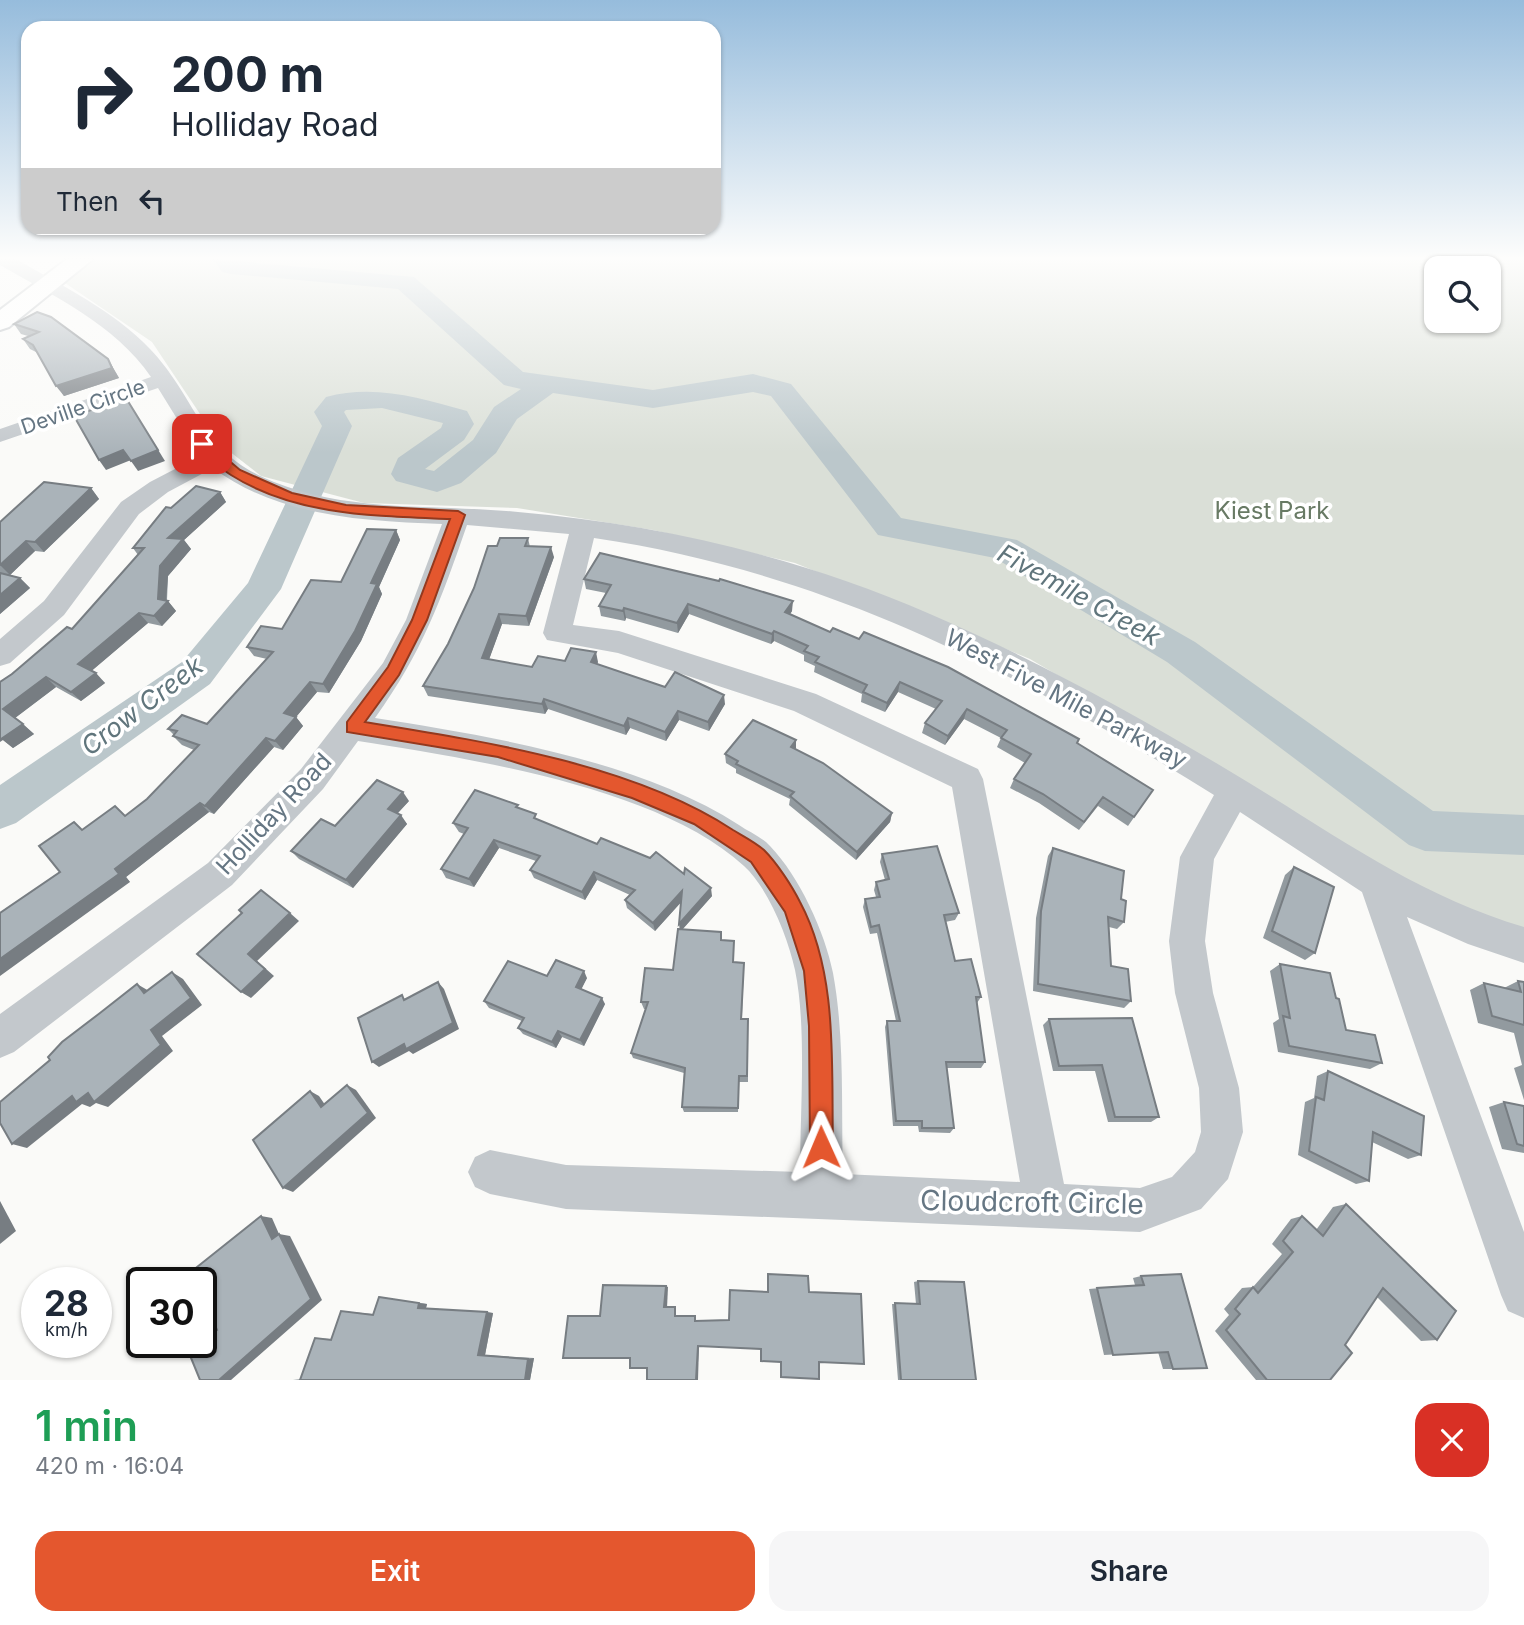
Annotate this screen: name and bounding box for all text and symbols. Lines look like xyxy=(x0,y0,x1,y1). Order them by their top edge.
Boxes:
text: 200 m xyxy=(171,45,324,104)
icon: right xyxy=(56,49,147,140)
text: Holliday Road xyxy=(171,105,378,144)
icon: left xyxy=(133,182,171,220)
text: Then xyxy=(56,186,119,217)
map controls xyxy=(1424,256,1501,333)
button: search xyxy=(1424,256,1501,333)
street label: Deville Circle xyxy=(18,374,148,439)
pin xyxy=(172,414,232,474)
icon: arrive xyxy=(183,425,221,463)
park label: Kiest Park xyxy=(1215,496,1329,525)
water label: Fivemile Creek xyxy=(993,537,1167,652)
street label: West Five Mile Parkway xyxy=(941,623,1192,775)
water label: Crow Creek xyxy=(75,649,209,762)
street label: Holliday Road xyxy=(210,747,337,880)
position arrow xyxy=(784,1110,858,1184)
street label: Cloudcroft Circle xyxy=(920,1183,1144,1221)
speed limit sign: 30 xyxy=(126,1267,217,1358)
text: 28 xyxy=(44,1282,89,1324)
text: km/h xyxy=(45,1319,88,1340)
text: 1 min xyxy=(35,1400,138,1451)
button: close xyxy=(1415,1403,1489,1477)
text: 420 m · 16:04 xyxy=(35,1452,184,1480)
button: Exit xyxy=(35,1531,755,1611)
button: Share xyxy=(769,1531,1489,1611)

